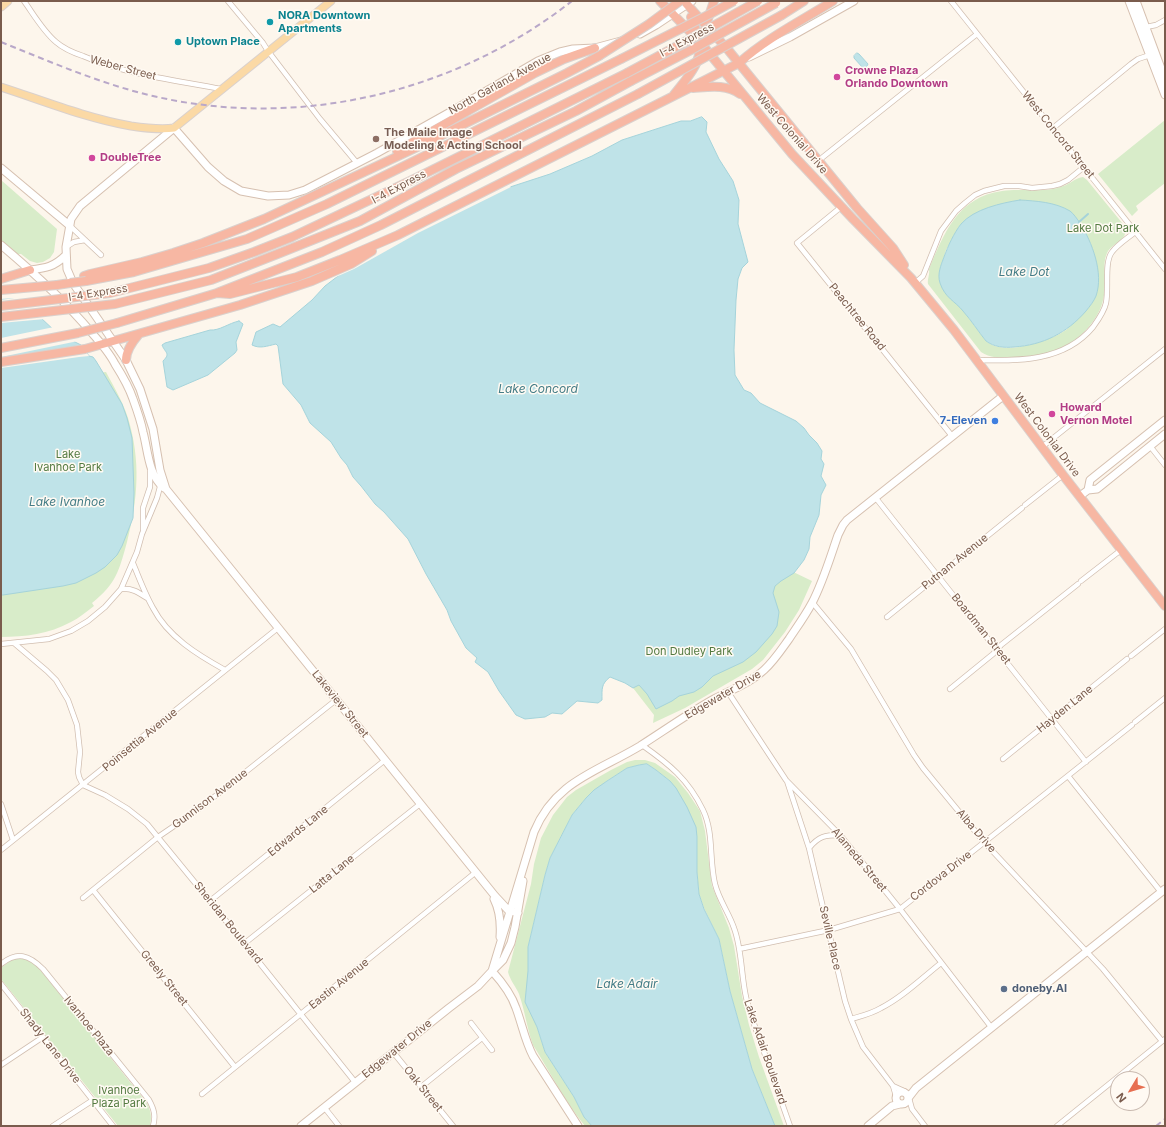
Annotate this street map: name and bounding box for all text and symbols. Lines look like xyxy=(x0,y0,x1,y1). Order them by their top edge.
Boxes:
place label: NORA Downtown Apartments xyxy=(278,9,370,35)
marker: NORA Downtown Apartments xyxy=(265,17,275,27)
street label: I-4 Express xyxy=(658,20,716,60)
place label: Uptown Place xyxy=(186,35,260,49)
marker: Uptown Place xyxy=(173,37,183,47)
street label: North Garland Avenue xyxy=(447,50,553,118)
street label: Weber Street xyxy=(88,53,158,83)
place label: Crowne Plaza Orlando Downtown xyxy=(845,64,948,90)
marker: Crowne Plaza Orlando Downtown xyxy=(832,72,842,82)
street label: West Concord Street xyxy=(1019,89,1097,181)
street label: West Colonial Drive xyxy=(754,91,830,177)
place label: The Maile Image Modeling & Acting School xyxy=(384,126,522,152)
marker: The Maile Image Modeling & Acting School xyxy=(371,134,381,144)
place label: DoubleTree xyxy=(100,151,161,165)
marker: DoubleTree xyxy=(87,153,97,163)
street label: I-4 Express xyxy=(370,167,428,207)
park label: Lake Dot Park xyxy=(1067,222,1139,236)
water label: Lake Dot xyxy=(999,265,1049,279)
street label: Peachtree Road xyxy=(826,281,888,353)
street label: I-4 Express xyxy=(68,282,128,304)
water label: Lake Concord xyxy=(498,382,578,396)
street label: West Colonial Drive xyxy=(1011,391,1083,479)
place label: Howard Vernon Motel xyxy=(1060,401,1132,427)
marker: Howard Vernon Motel xyxy=(1047,409,1057,419)
place label: 7-Eleven xyxy=(940,414,987,428)
marker: 7-Eleven xyxy=(990,416,1000,426)
park label: Lake Ivanhoe Park xyxy=(34,448,102,474)
water label: Lake Ivanhoe xyxy=(29,495,105,509)
street label: Putnam Avenue xyxy=(919,531,991,593)
street label: Boardman Street xyxy=(948,591,1014,667)
park label: Don Dudley Park xyxy=(646,645,732,659)
street label: Lakeview Street xyxy=(309,668,371,740)
street label: Edgewater Drive xyxy=(682,668,764,722)
street label: Hayden Lane xyxy=(1034,682,1096,736)
street label: Poinsettia Avenue xyxy=(100,706,180,774)
street label: Gunnison Avenue xyxy=(170,766,250,832)
street label: Edwards Lane xyxy=(265,803,331,859)
street label: Alba Drive xyxy=(953,806,999,856)
street label: Alameda Street xyxy=(828,825,890,895)
street label: Cordova Drive xyxy=(908,848,974,904)
street label: Latta Lane xyxy=(307,852,357,896)
street label: Sheridan Boulevard xyxy=(191,879,265,967)
street label: Seville Place xyxy=(816,905,844,971)
street label: Greely Street xyxy=(137,947,191,1009)
street label: Eastin Avenue xyxy=(306,956,372,1012)
water label: Lake Adair xyxy=(596,977,658,991)
place label: doneby.AI xyxy=(1012,982,1067,996)
marker: doneby.AI xyxy=(999,984,1009,994)
street label: Ivanhoe Plaza xyxy=(61,994,117,1058)
street label: Lake Adair Boulevard xyxy=(741,998,789,1106)
street label: Shady Lane Drive xyxy=(17,1006,83,1086)
street label: Edgewater Drive xyxy=(359,1017,435,1081)
street label: Oak Street xyxy=(401,1064,445,1114)
north arrow xyxy=(1110,1071,1150,1111)
park label: Ivanhoe Plaza Park xyxy=(92,1084,146,1110)
text: N xyxy=(1113,1090,1129,1105)

